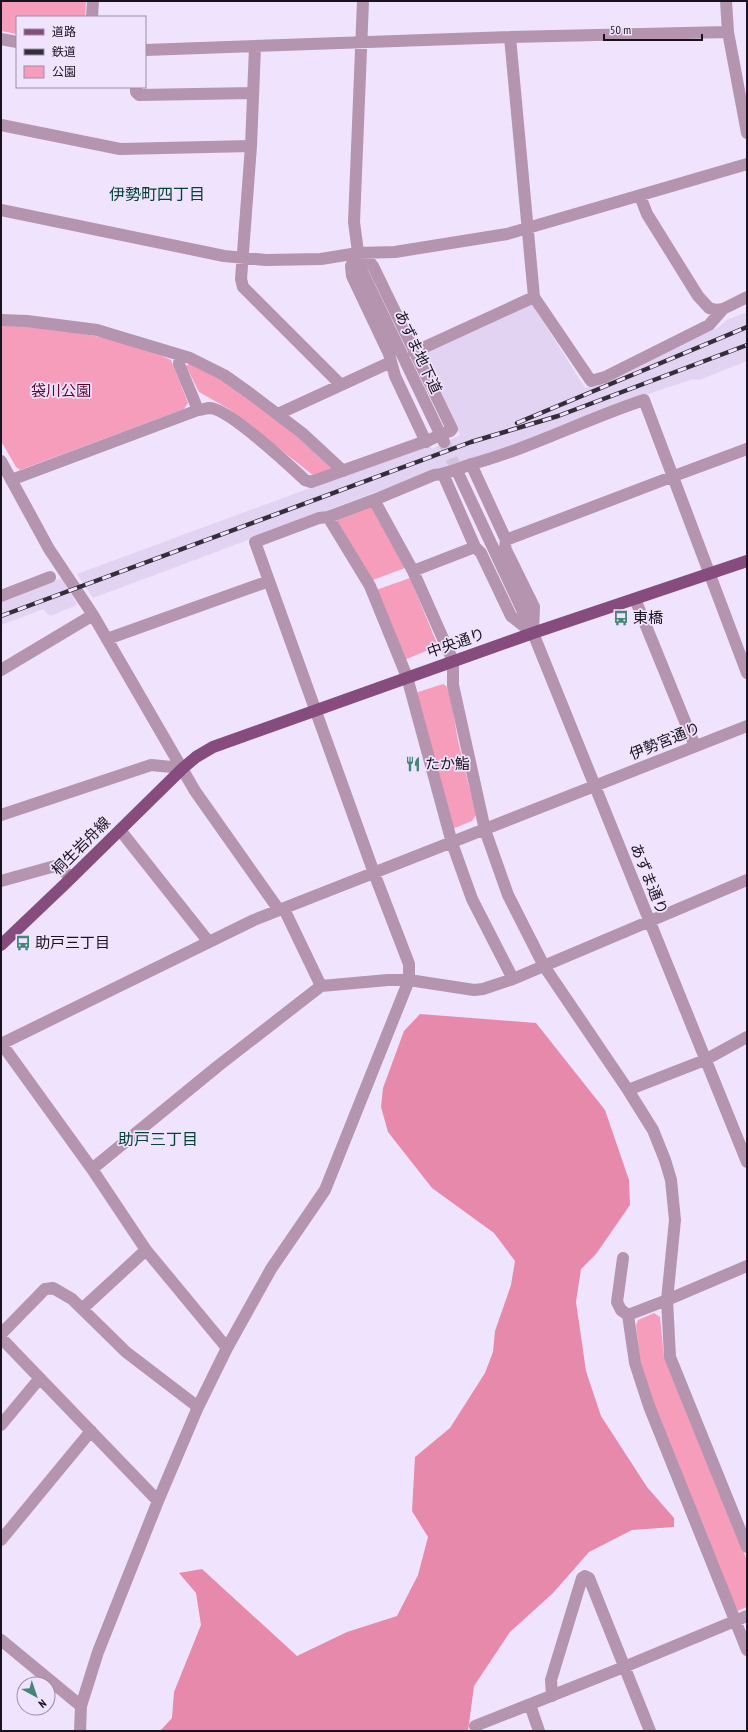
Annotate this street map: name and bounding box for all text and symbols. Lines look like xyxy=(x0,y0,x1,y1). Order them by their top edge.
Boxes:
legend xyxy=(16,16,146,88)
scale bar xyxy=(604,16,702,42)
text: 50 m xyxy=(610,22,631,37)
text: 道路 xyxy=(52,24,76,39)
text: 鉄道 xyxy=(52,44,76,59)
text: 公園 xyxy=(52,64,76,79)
district label: 伊勢町四丁目 xyxy=(109,184,205,204)
street label: あずま地下道 xyxy=(391,307,446,397)
park label: 袋川公園 xyxy=(31,381,91,400)
place label: 東橋 xyxy=(633,608,663,627)
bus stop icon: 東橋 xyxy=(612,609,630,627)
street label: 中央通り xyxy=(424,624,487,661)
street label: 伊勢宮通り xyxy=(626,718,703,763)
place label: たか鮨 xyxy=(425,754,470,773)
restaurant icon: たか鮨 xyxy=(404,755,422,773)
street label: 桐生岩舟線 xyxy=(47,812,114,879)
street label: あずま通り xyxy=(627,840,672,917)
place label: 助戸三丁目 xyxy=(35,933,110,952)
bus stop icon: 助戸三丁目 xyxy=(14,934,32,952)
district label: 助戸三丁目 xyxy=(118,1129,198,1149)
north arrow xyxy=(16,1676,56,1716)
text: N xyxy=(36,1696,49,1711)

